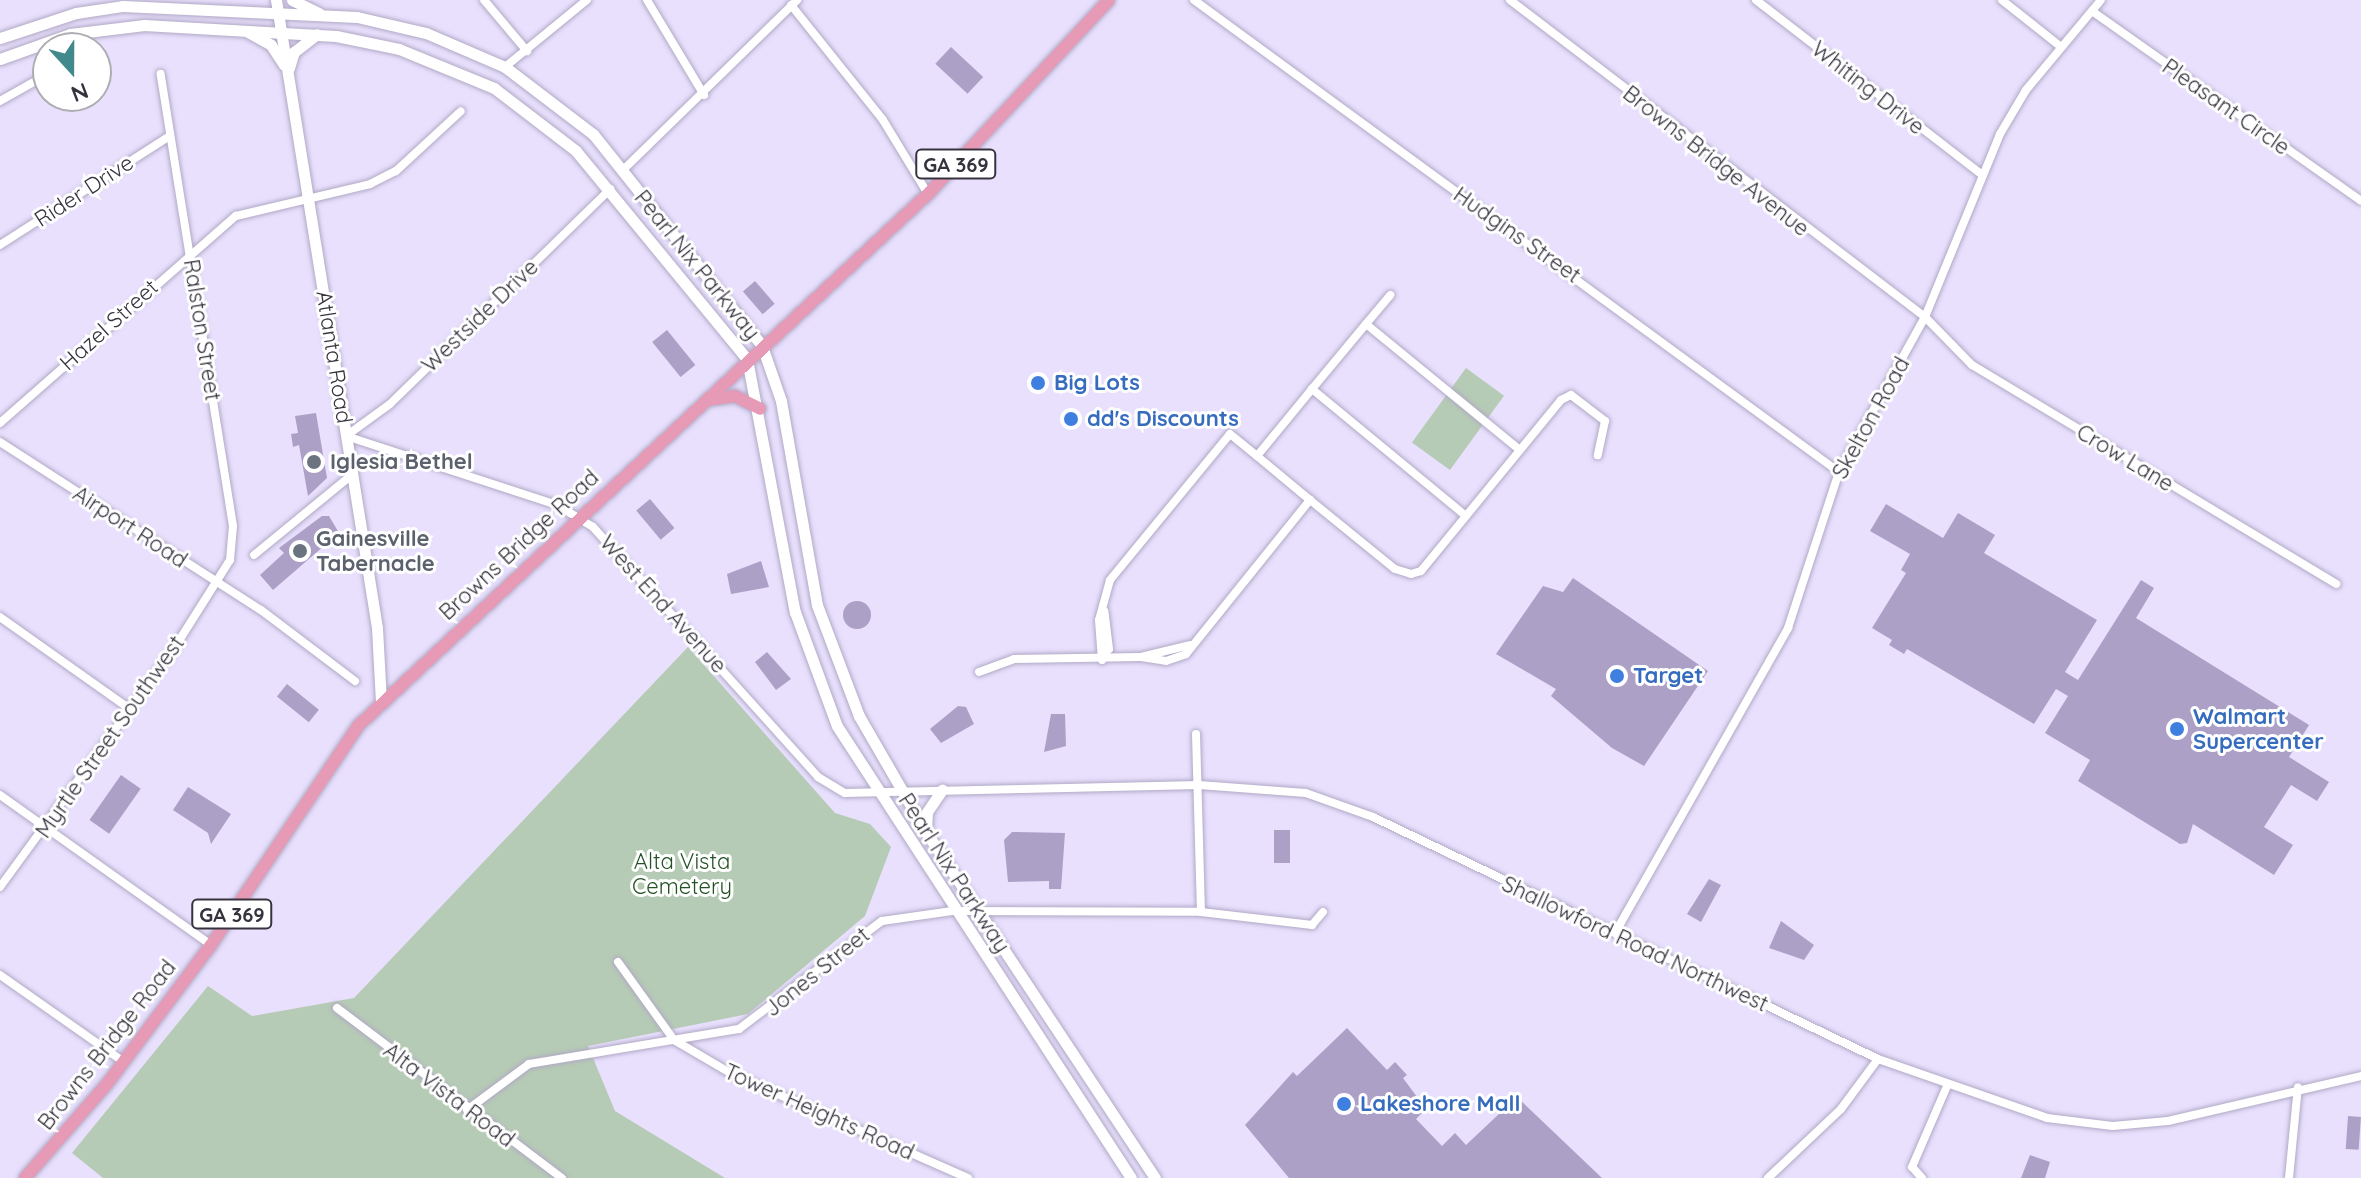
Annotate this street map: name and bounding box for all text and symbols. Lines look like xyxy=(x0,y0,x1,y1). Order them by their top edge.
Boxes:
north arrow xyxy=(32,32,112,112)
street label: Whiting Drive xyxy=(1806,36,1930,140)
street label: Pleasant Circle xyxy=(2157,53,2295,161)
text: N xyxy=(67,77,92,109)
street label: Browns Bridge Avenue xyxy=(1618,80,1814,242)
road number: GA 369 xyxy=(914,148,998,180)
street label: Rider Drive xyxy=(30,149,138,233)
street label: Hudgins Street xyxy=(1448,181,1586,289)
street label: Pearl Nix Parkway xyxy=(629,185,765,345)
street label: Westside Drive xyxy=(416,254,544,378)
street label: Ralston Street xyxy=(178,257,226,403)
street label: Hazel Street xyxy=(54,274,164,376)
street label: Atlanta Road xyxy=(310,289,358,425)
street label: Skelton Road xyxy=(1827,353,1915,483)
place label: Big Lots xyxy=(1054,370,1140,396)
marker: Big Lots xyxy=(1029,374,1047,392)
place label: dd's Discounts xyxy=(1087,406,1239,432)
marker: dd's Discounts xyxy=(1062,410,1080,428)
street label: Crow Lane xyxy=(2072,419,2178,497)
place label: Iglesia Bethel xyxy=(330,449,473,475)
marker: Iglesia Bethel xyxy=(305,453,323,471)
street label: Browns Bridge Road xyxy=(434,464,604,626)
street label: Airport Road xyxy=(68,480,192,574)
place label: Gainesville Tabernacle xyxy=(316,525,435,576)
street label: West End Avenue xyxy=(594,529,732,679)
marker: Gainesville Tabernacle xyxy=(291,542,309,560)
street label: Myrtle Street Southwest xyxy=(30,631,190,843)
place label: Target xyxy=(1633,663,1703,689)
marker: Target xyxy=(1608,667,1626,685)
place label: Walmart Supercenter xyxy=(2193,703,2324,754)
marker: Walmart Supercenter xyxy=(2168,720,2186,738)
street label: Pearl Nix Parkway xyxy=(893,788,1015,958)
park label: Alta Vista Cemetery xyxy=(632,848,732,900)
street label: Shallowford Road Northwest xyxy=(1498,871,1772,1017)
road number: GA 369 xyxy=(190,898,274,930)
street label: Jones Street xyxy=(759,922,875,1022)
street label: Browns Bridge Road xyxy=(32,955,182,1135)
street label: Alta Vista Road xyxy=(378,1037,520,1153)
street label: Tower Heights Road xyxy=(720,1058,918,1166)
place label: Lakeshore Mall xyxy=(1360,1091,1520,1117)
marker: Lakeshore Mall xyxy=(1335,1095,1353,1113)

